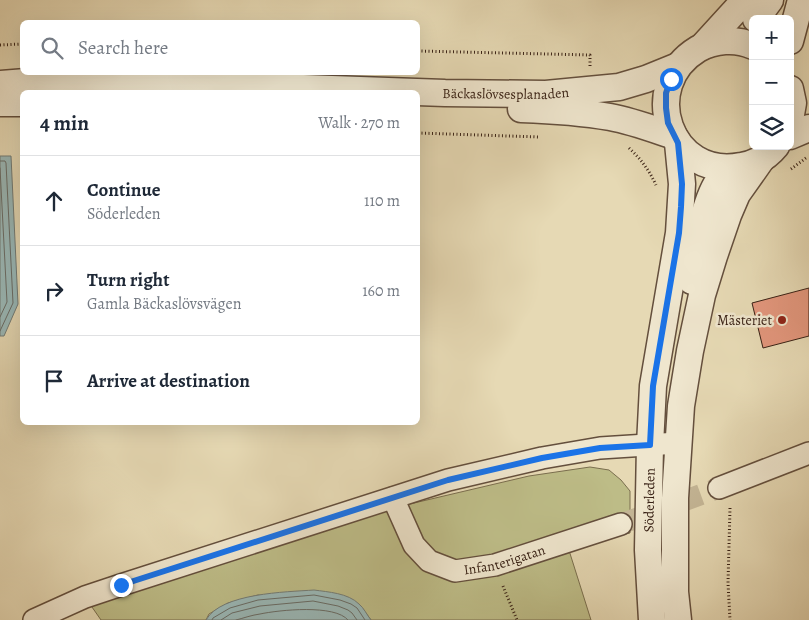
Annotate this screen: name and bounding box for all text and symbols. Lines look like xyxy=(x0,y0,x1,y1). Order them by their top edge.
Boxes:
map controls xyxy=(749,15,794,150)
button: + xyxy=(749,15,794,60)
search box xyxy=(20,20,420,75)
icon: search xyxy=(38,34,66,62)
text: Search here xyxy=(78,35,168,61)
button: − xyxy=(749,60,794,105)
route start xyxy=(660,68,683,91)
street label: Bäckaslövsesplanaden xyxy=(442,83,570,104)
button: layers xyxy=(749,105,794,150)
text: 4 min xyxy=(40,109,89,137)
text: Walk · 270 m xyxy=(318,112,400,134)
text: Continue xyxy=(87,177,161,203)
icon: ahead xyxy=(40,187,68,215)
text: 110 m xyxy=(364,190,400,212)
text: Söderleden xyxy=(87,203,161,225)
text: Turn right xyxy=(87,267,169,293)
icon: right xyxy=(40,277,68,305)
text: 160 m xyxy=(362,280,400,302)
text: Gamla Bäckaslövsvägen xyxy=(87,293,242,315)
place label: Mästeriet xyxy=(717,311,772,330)
marker: Mästeriet xyxy=(776,314,788,326)
icon: arrive xyxy=(40,367,68,395)
text: Arrive at destination xyxy=(87,368,250,394)
street label: Söderleden xyxy=(639,467,660,533)
street label: Infanterigatan xyxy=(462,540,548,580)
route end xyxy=(110,574,133,597)

